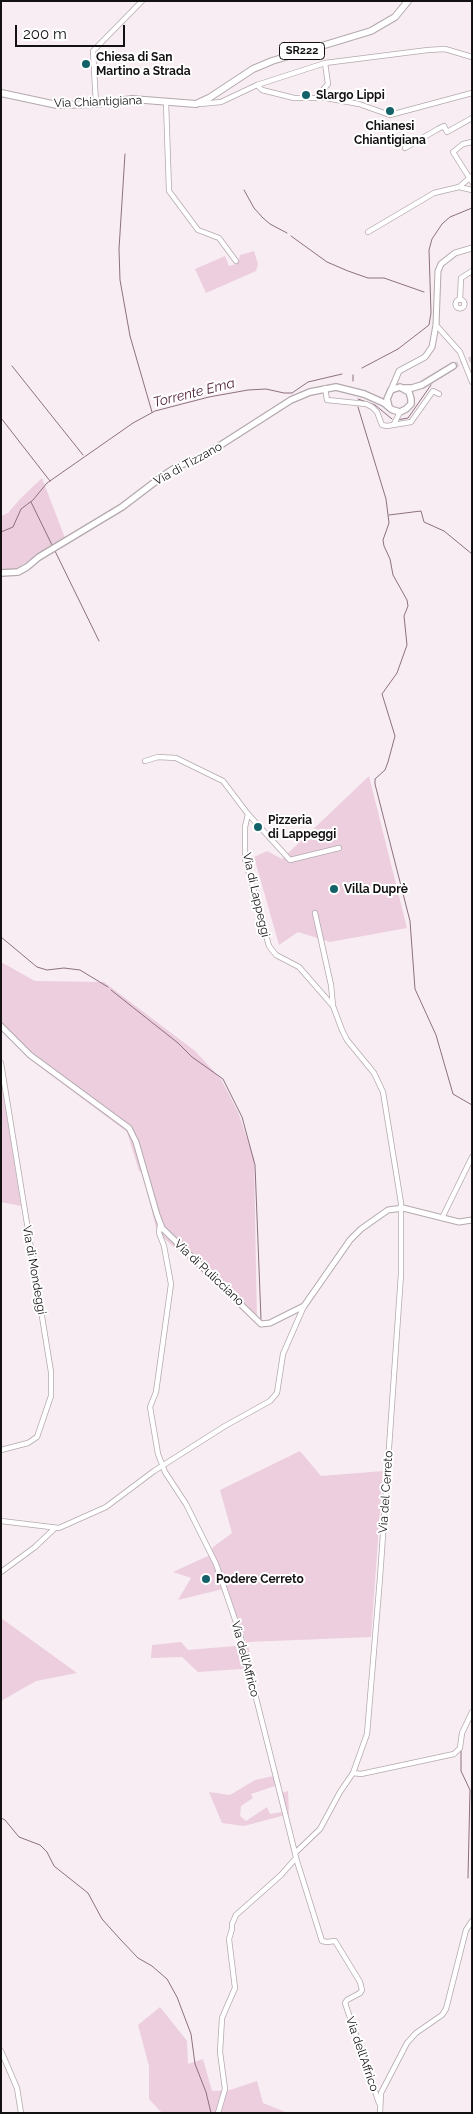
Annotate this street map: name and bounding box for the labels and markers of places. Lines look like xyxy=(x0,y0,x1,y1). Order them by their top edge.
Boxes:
place label: Chiesa di San Martino a Strada xyxy=(96,50,191,78)
marker: Chiesa di San Martino a Strada xyxy=(80,58,92,70)
place label: Slargo Lippi xyxy=(316,88,385,102)
marker: Slargo Lippi xyxy=(300,89,312,101)
marker: Chianesi Chiantigiana xyxy=(384,105,396,117)
place label: Chianesi Chiantigiana xyxy=(354,119,426,147)
place label: Pizzeria di Lappeggi xyxy=(268,813,336,841)
marker: Pizzeria di Lappeggi xyxy=(252,821,264,833)
place label: Villa Duprè xyxy=(344,882,408,896)
marker: Villa Duprè xyxy=(328,883,340,895)
place label: Podere Cerreto xyxy=(216,1572,304,1586)
marker: Podere Cerreto xyxy=(200,1573,212,1585)

